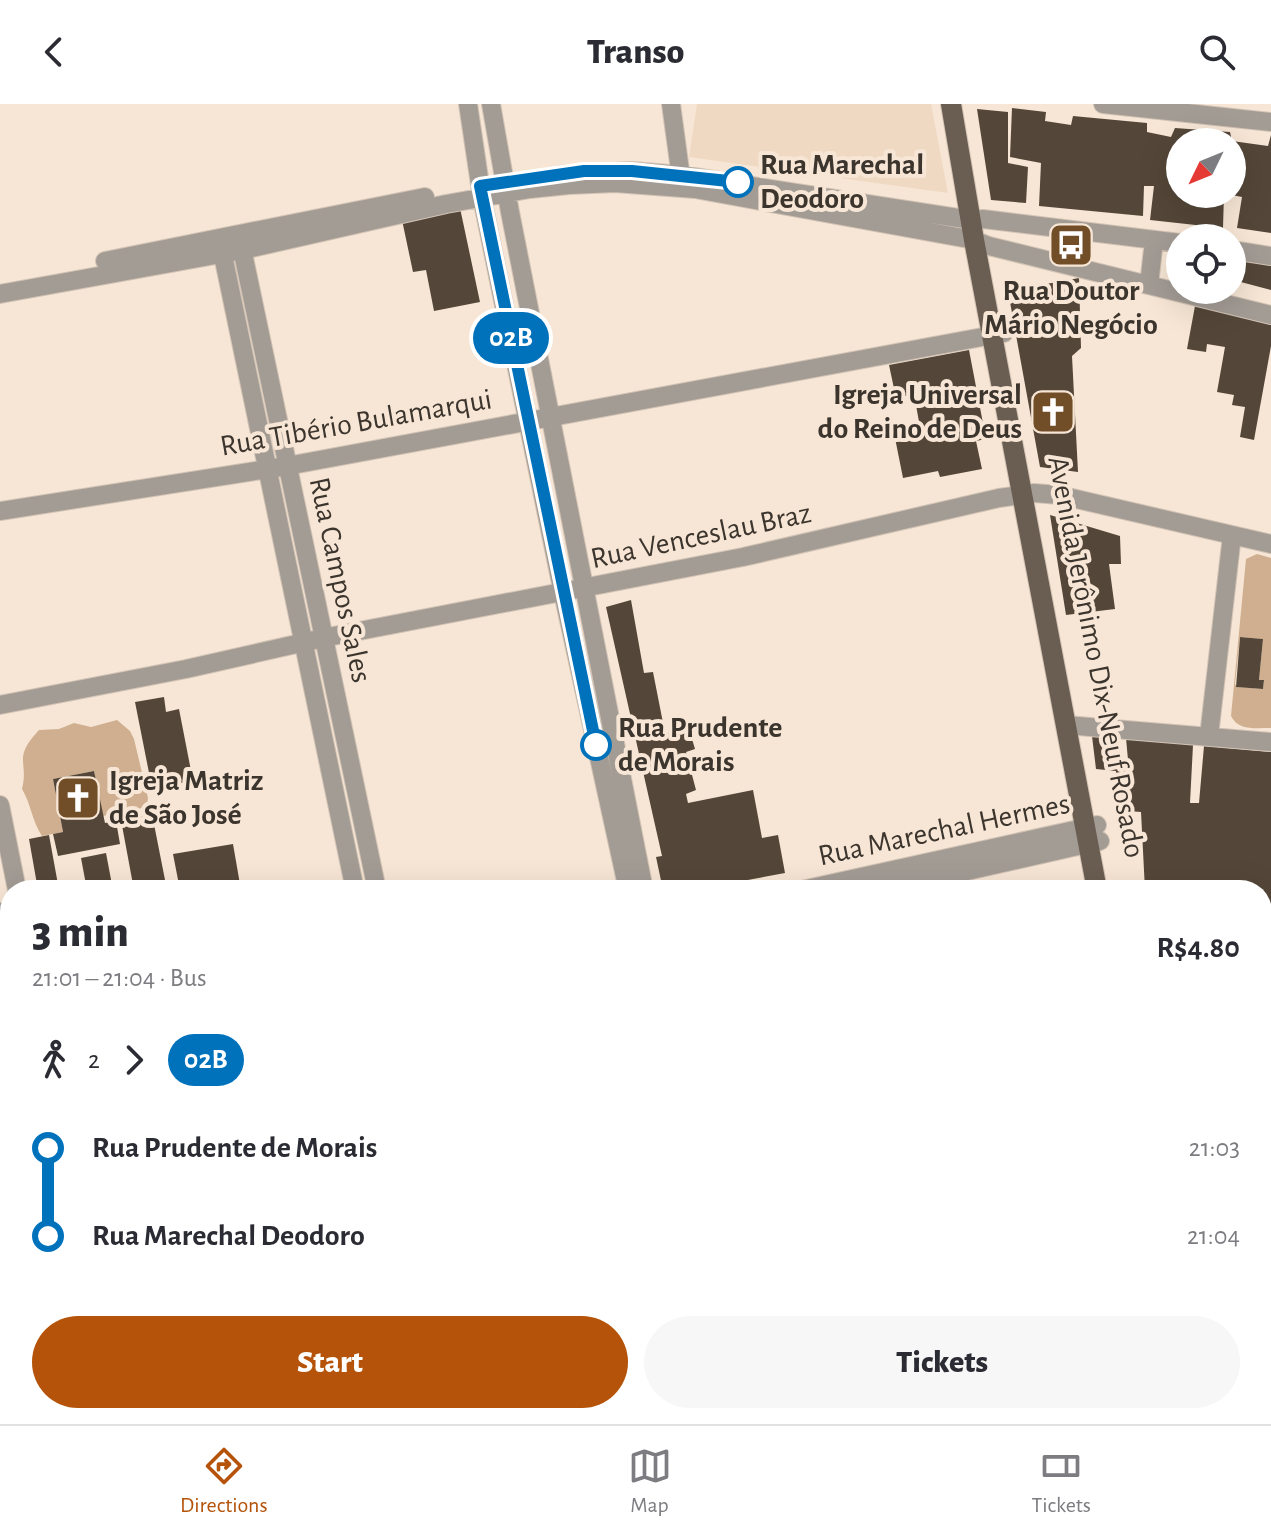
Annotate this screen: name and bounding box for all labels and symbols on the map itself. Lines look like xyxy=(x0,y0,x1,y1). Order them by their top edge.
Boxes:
north arrow xyxy=(1166,128,1246,208)
place label: Rua Marechal Deodoro xyxy=(760,150,924,214)
marker: Rua Marechal Deodoro xyxy=(723,167,753,197)
bus stop icon: Rua Doutor Mário Negócio xyxy=(1047,221,1095,269)
place label: Rua Doutor Mário Negócio xyxy=(984,276,1158,340)
line badge: 02B xyxy=(465,312,557,364)
place label: Igreja Universal do Reino de Deus xyxy=(818,380,1022,444)
street label: Rua Tibério Bulamarqui xyxy=(218,384,494,462)
church icon: Igreja Universal do Reino de Deus xyxy=(1029,388,1077,436)
street label: Avenida Jerônimo Dix-Neuf Rosado xyxy=(1042,454,1150,860)
street label: Rua Campos Sales xyxy=(304,475,376,685)
street label: Rua Venceslau Braz xyxy=(588,498,814,574)
place label: Rua Prudente de Morais xyxy=(618,713,782,777)
marker: Rua Prudente de Morais xyxy=(581,730,611,760)
place label: Igreja Matriz de São José xyxy=(109,766,264,830)
church icon: Igreja Matriz de São José xyxy=(54,774,102,822)
street label: Rua Marechal Hermes xyxy=(816,789,1072,871)

